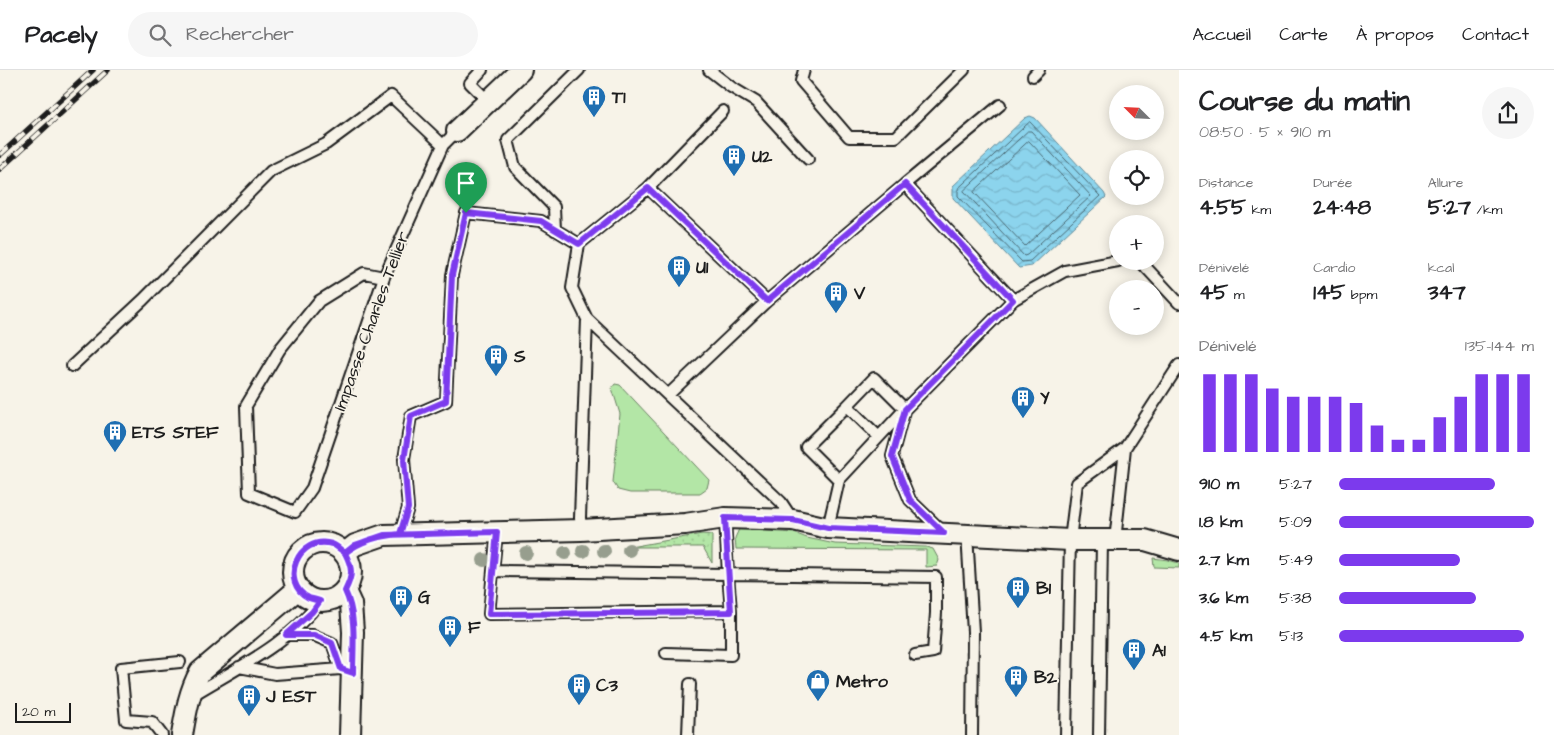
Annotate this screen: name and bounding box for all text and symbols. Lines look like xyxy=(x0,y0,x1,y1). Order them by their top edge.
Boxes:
search box xyxy=(128,12,478,57)
text: Pacely xyxy=(25,18,98,52)
icon: search xyxy=(146,21,174,49)
text: Rechercher xyxy=(186,21,294,48)
text: Accueil xyxy=(1192,22,1251,47)
text: Carte xyxy=(1279,22,1328,47)
text: À propos xyxy=(1356,22,1434,47)
text: Contact xyxy=(1462,22,1529,47)
text: Course du matin xyxy=(1199,82,1410,121)
building icon: T1 xyxy=(581,84,607,118)
place label: T1 xyxy=(611,85,626,110)
north arrow xyxy=(1109,85,1164,140)
map controls xyxy=(1109,85,1164,335)
button: share xyxy=(1482,87,1534,139)
text: 08:50 · 5 × 910 m xyxy=(1199,121,1330,143)
building icon: U2 xyxy=(721,143,747,177)
place label: U2 xyxy=(752,144,773,169)
button: locate xyxy=(1109,150,1164,205)
pin xyxy=(445,162,487,213)
icon: arrive xyxy=(452,169,480,197)
text: Distance xyxy=(1199,173,1253,193)
text: Durée xyxy=(1313,173,1352,193)
text: Allure xyxy=(1428,173,1463,193)
text: 4.55 xyxy=(1199,193,1246,222)
text: 24:48 xyxy=(1313,193,1371,222)
text: 5:27 xyxy=(1428,193,1471,222)
text: km xyxy=(1246,200,1271,220)
text: /km xyxy=(1471,200,1502,220)
button: + xyxy=(1109,215,1164,270)
street label: Impasse Charles Tellier xyxy=(327,228,416,414)
building icon: U1 xyxy=(666,254,692,288)
place label: U1 xyxy=(696,255,709,280)
text: Dénivelé xyxy=(1199,258,1249,278)
text: Cardio xyxy=(1313,258,1355,278)
text: kcal xyxy=(1428,258,1454,278)
text: 45 xyxy=(1199,278,1228,307)
text: 145 xyxy=(1313,278,1345,307)
text: 347 xyxy=(1428,278,1466,307)
building icon: V xyxy=(823,280,849,314)
button: − xyxy=(1109,280,1164,335)
place label: V xyxy=(853,281,866,306)
text: m xyxy=(1228,285,1245,305)
text: bpm xyxy=(1345,285,1377,305)
text: Dénivelé xyxy=(1199,335,1257,357)
text: 135–144 m xyxy=(1465,335,1534,357)
building icon: S xyxy=(483,343,509,377)
place label: S xyxy=(513,344,526,369)
building icon: Y xyxy=(1010,385,1036,419)
place label: Y xyxy=(1040,386,1050,411)
building icon: ETS STEF xyxy=(102,419,128,453)
place label: ETS STEF xyxy=(132,420,219,445)
text: 910 m xyxy=(1199,473,1239,495)
text: 5:27 xyxy=(1279,473,1312,495)
text: 1.8 km xyxy=(1199,511,1242,533)
text: 5:09 xyxy=(1279,511,1312,533)
text: 2.7 km xyxy=(1199,549,1249,571)
text: 5:49 xyxy=(1279,549,1313,571)
building icon: B1 xyxy=(1005,575,1031,609)
place label: B1 xyxy=(1036,576,1052,601)
building icon: G xyxy=(388,584,414,618)
place label: G xyxy=(418,585,431,610)
text: 3.6 km xyxy=(1199,587,1248,609)
text: 5:38 xyxy=(1279,587,1312,609)
building icon: F xyxy=(437,614,463,648)
place label: F xyxy=(468,615,481,640)
text: 4.5 km xyxy=(1199,625,1252,647)
text: 5:13 xyxy=(1279,625,1303,647)
building icon: A1 xyxy=(1121,637,1147,671)
place label: A1 xyxy=(1152,638,1167,663)
building icon: B2 xyxy=(1003,664,1029,698)
place label: B2 xyxy=(1034,665,1058,690)
shop icon: Metro xyxy=(805,668,831,702)
place label: Metro xyxy=(836,669,889,694)
building icon: C3 xyxy=(566,672,592,706)
place label: C3 xyxy=(596,673,619,698)
building icon: J EST xyxy=(236,683,262,717)
place label: J EST xyxy=(265,684,317,709)
scale bar xyxy=(15,700,71,723)
text: 20 m xyxy=(22,702,55,722)

